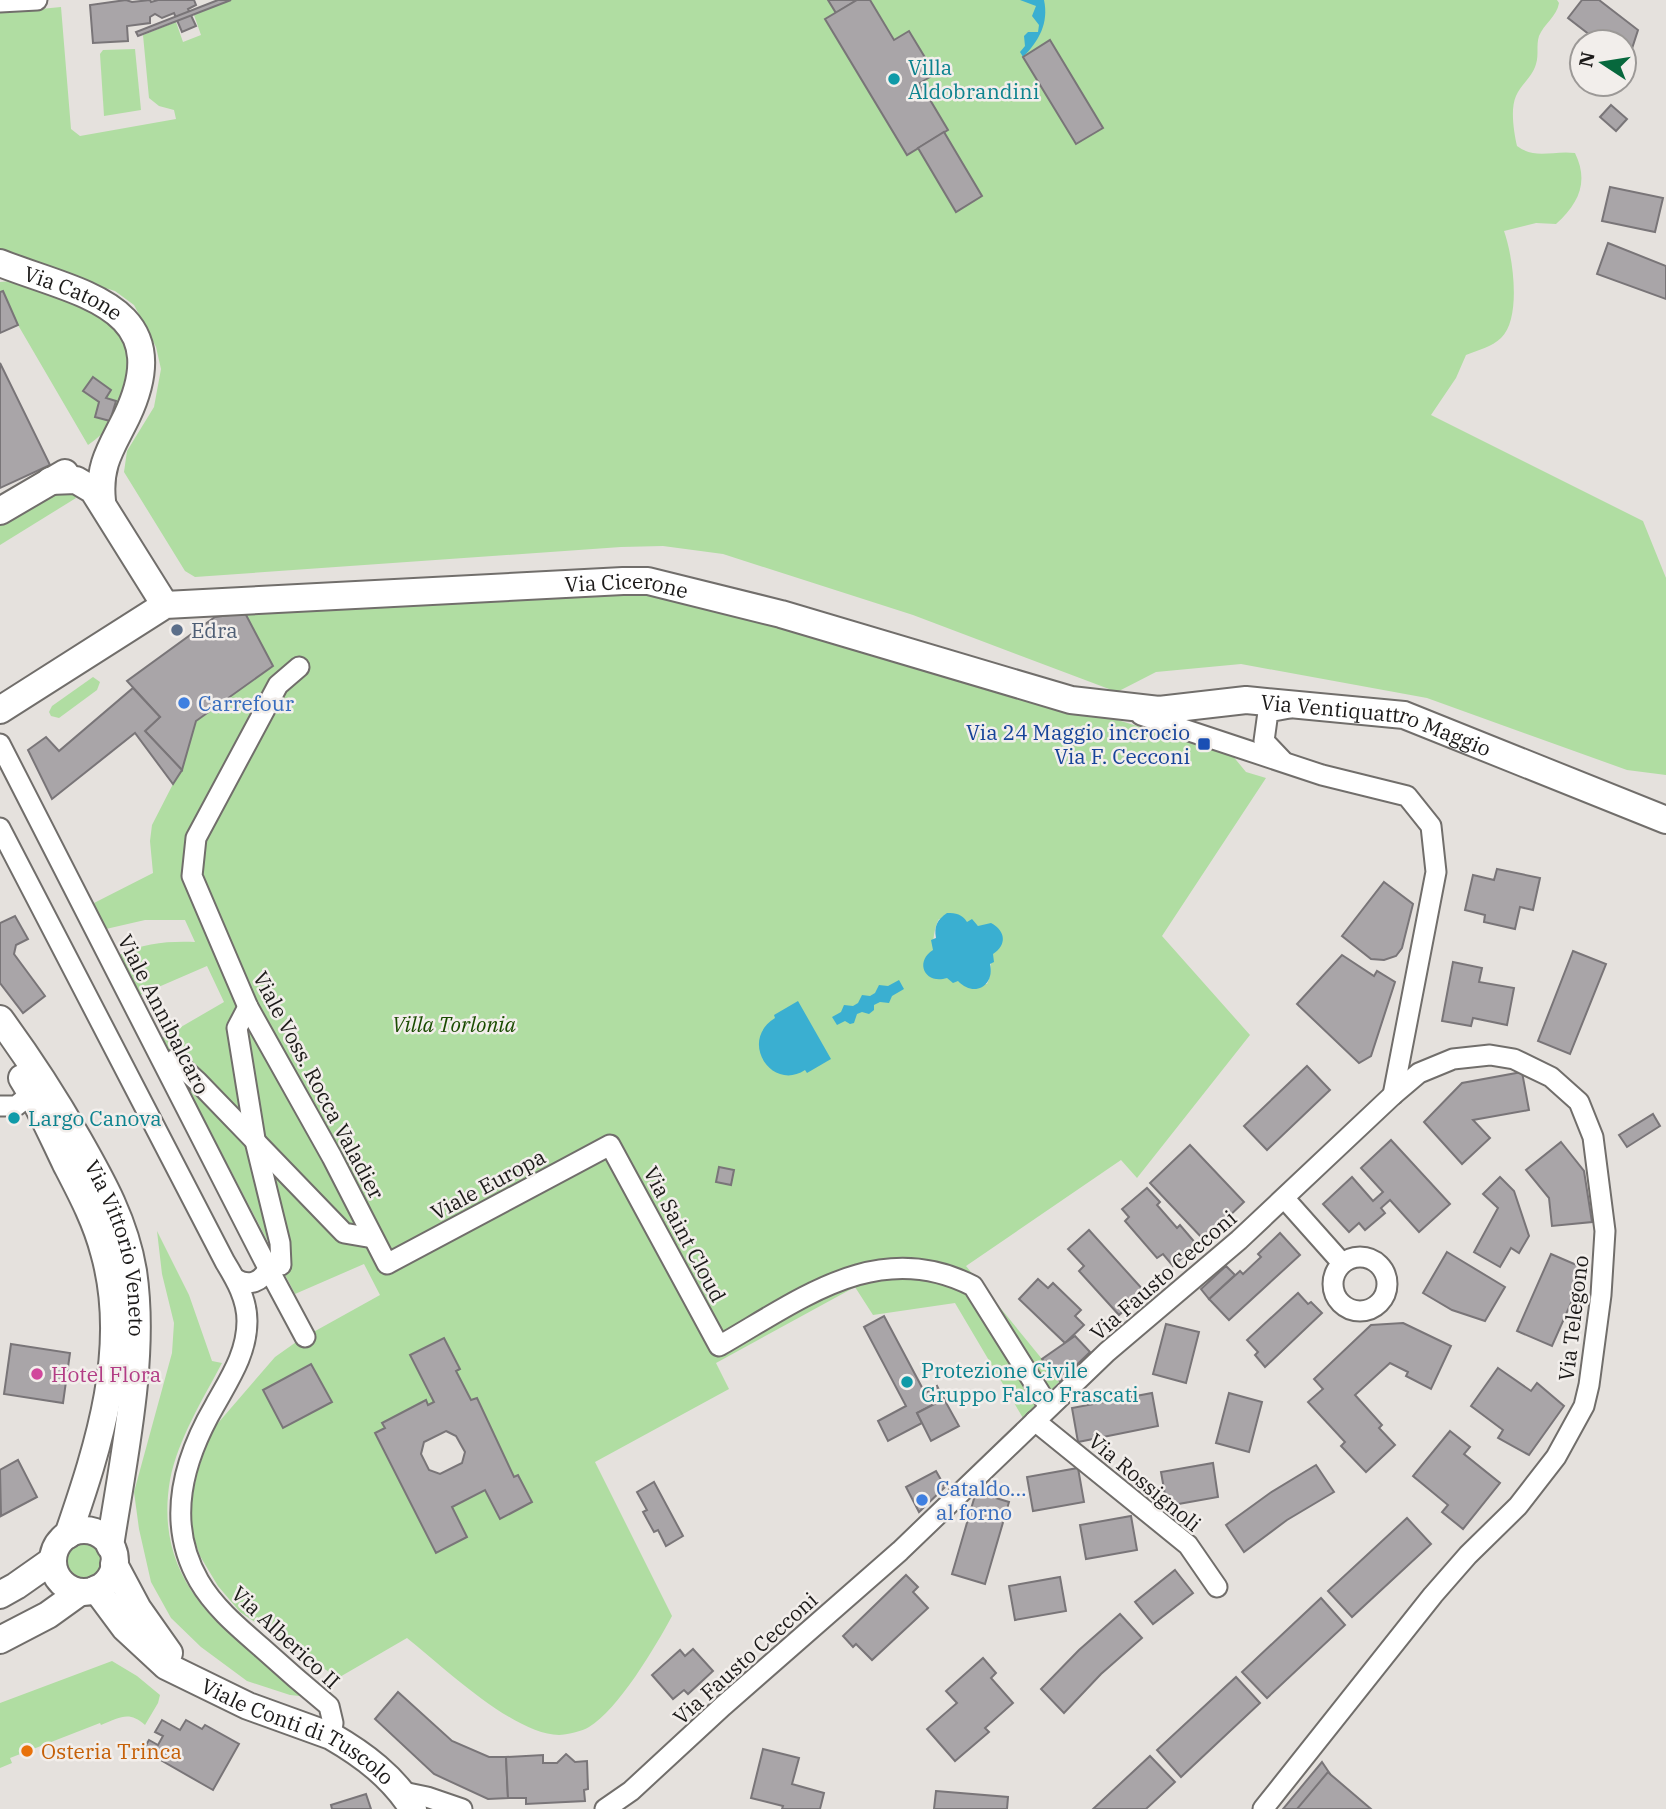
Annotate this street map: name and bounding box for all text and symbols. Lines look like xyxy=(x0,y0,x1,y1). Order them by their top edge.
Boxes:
north arrow xyxy=(1568,28,1638,98)
text: N xyxy=(1573,50,1600,69)
place label: Villa Aldobrandini xyxy=(908,53,1039,105)
marker: Villa Aldobrandini xyxy=(886,71,902,87)
street label: Via Catone xyxy=(20,259,129,326)
street label: Via Cicerone xyxy=(564,567,691,604)
place label: Edra xyxy=(191,616,238,644)
marker: Edra xyxy=(169,622,185,638)
street label: Via Ventiquattro Maggio xyxy=(1259,687,1495,762)
place label: Carrefour xyxy=(198,689,295,717)
marker: Carrefour xyxy=(176,695,192,711)
place label: Via 24 Maggio incrocio Via F. Cecconi xyxy=(966,718,1190,770)
marker: Via 24 Maggio incrocio Via F. Cecconi xyxy=(1196,736,1212,752)
street label: Viale Annibalcaro xyxy=(112,929,216,1099)
street label: Viale Voss. Rocca Valadier xyxy=(247,966,391,1205)
park label: Villa Torlonia xyxy=(392,1010,517,1038)
place label: Largo Canova xyxy=(28,1104,162,1132)
marker: Largo Canova xyxy=(6,1110,22,1126)
street label: Viale Europa xyxy=(426,1142,550,1226)
street label: Via Vittorio Veneto xyxy=(78,1155,151,1337)
street label: Via Saint Cloud xyxy=(637,1161,733,1307)
street label: Via Fausto Cecconi xyxy=(1084,1204,1242,1346)
street label: Via Telegono xyxy=(1551,1254,1595,1382)
place label: Protezione Civile Gruppo Falco Frascati xyxy=(921,1356,1139,1408)
place label: Hotel Flora xyxy=(51,1360,161,1388)
marker: Hotel Flora xyxy=(29,1366,45,1382)
marker: Protezione Civile Gruppo Falco Frascati xyxy=(899,1374,915,1390)
street label: Via Rossignoli xyxy=(1083,1427,1207,1537)
place label: Cataldo... al forno xyxy=(936,1474,1027,1526)
marker: Cataldo... al forno xyxy=(914,1492,930,1508)
street label: Via Alberico II xyxy=(226,1579,346,1695)
street label: Via Fausto Cecconi xyxy=(667,1586,823,1730)
street label: Viale Conti di Tuscolo xyxy=(197,1671,400,1790)
place label: Osteria Trinca xyxy=(41,1737,182,1765)
marker: Osteria Trinca xyxy=(19,1743,35,1759)

